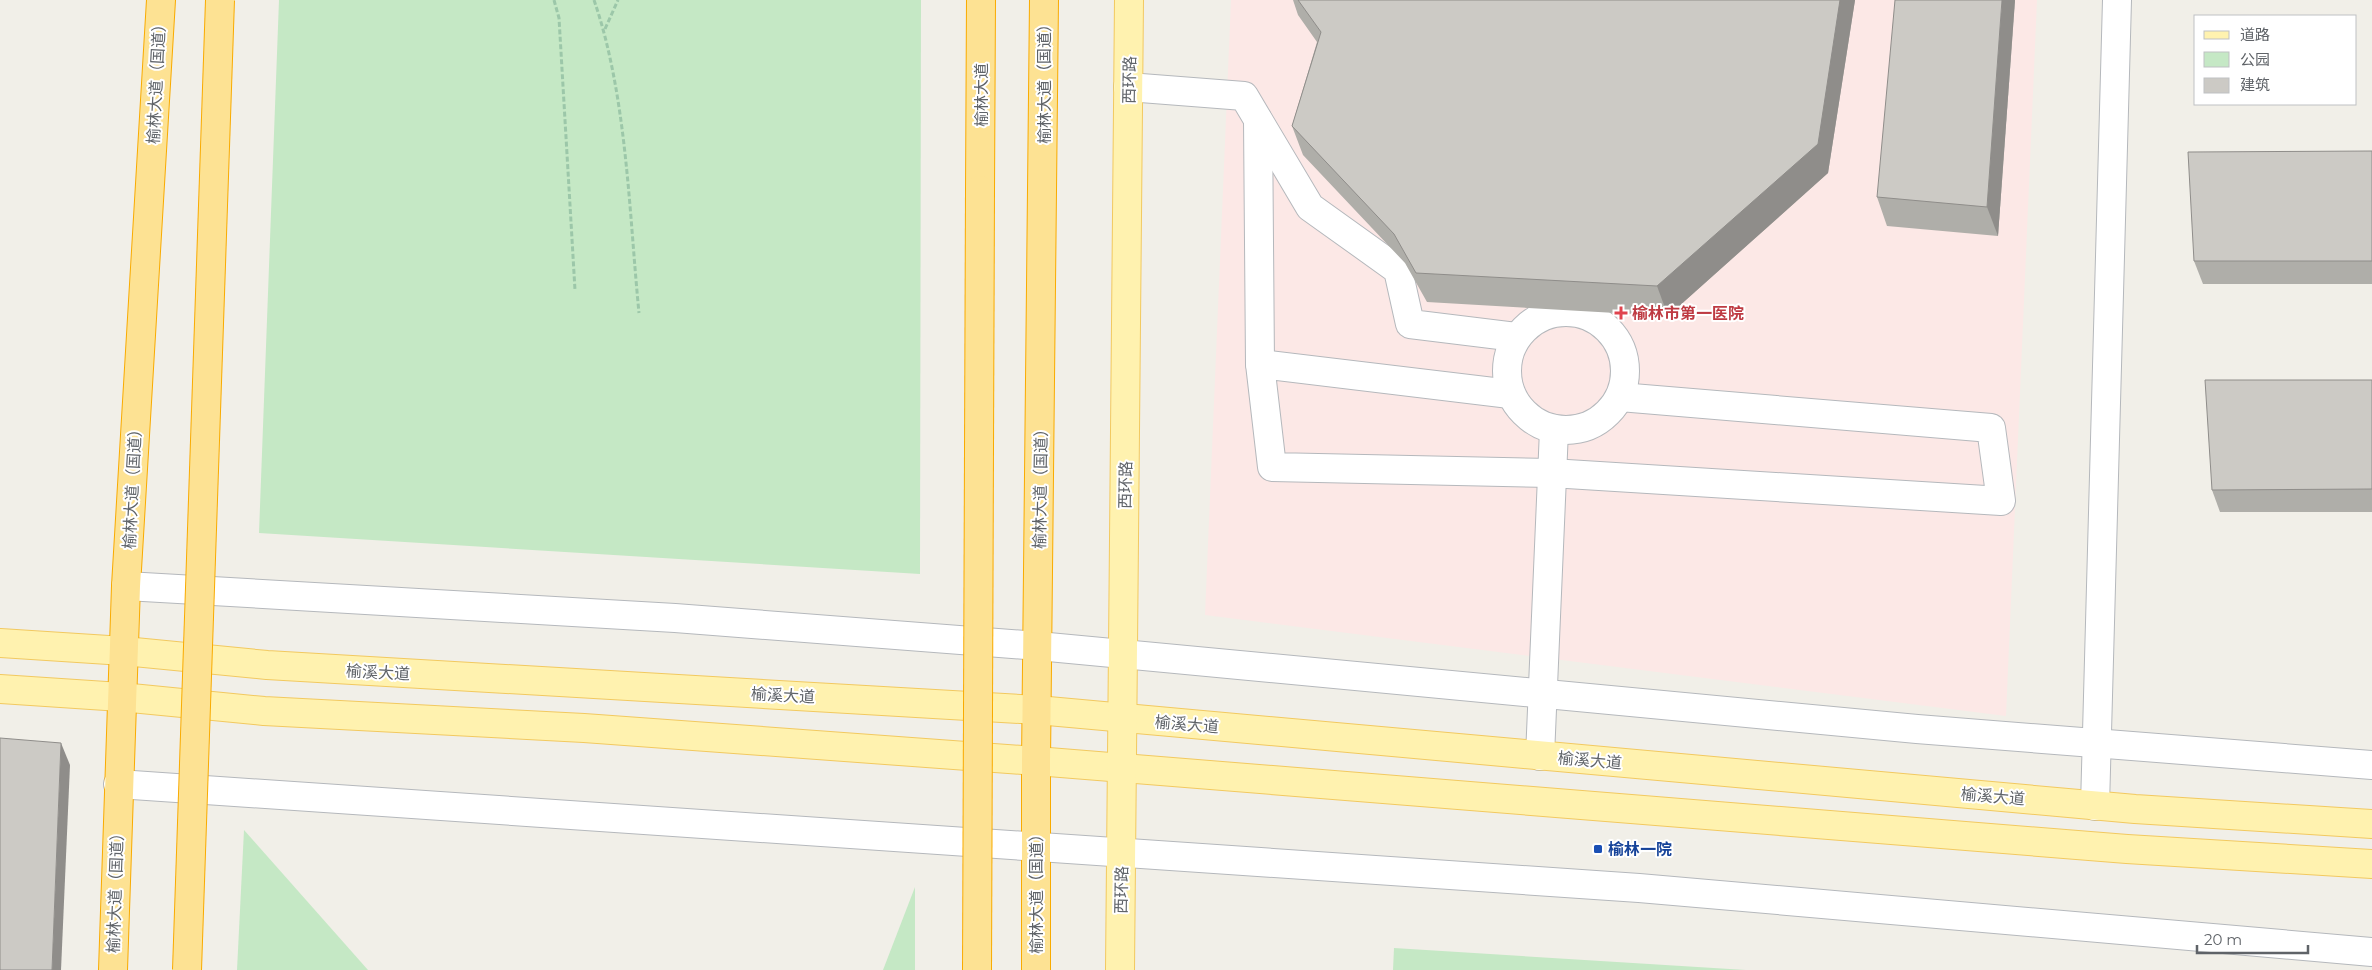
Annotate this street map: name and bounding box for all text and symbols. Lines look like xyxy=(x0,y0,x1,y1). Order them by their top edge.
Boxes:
legend xyxy=(2194,15,2357,105)
street label: 榆林大道（国道） xyxy=(144,16,169,144)
street label: 榆林大道（国道） xyxy=(1035,16,1054,144)
text: 道路 xyxy=(2240,25,2270,44)
text: 公园 xyxy=(2240,50,2270,69)
street label: 西环路 xyxy=(1120,56,1139,104)
street label: 榆林大道 xyxy=(972,63,991,127)
text: 建筑 xyxy=(2240,75,2270,94)
place label: 榆林市第一医院 xyxy=(1632,304,1744,323)
marker: 榆林市第一医院 xyxy=(1614,306,1628,320)
street label: 榆林大道（国道） xyxy=(120,421,145,549)
street label: 榆林大道（国道） xyxy=(1030,421,1051,549)
street label: 西环路 xyxy=(1116,461,1135,509)
street label: 榆溪大道 xyxy=(346,661,410,684)
street label: 榆溪大道 xyxy=(751,684,815,707)
street label: 榆溪大道 xyxy=(1154,712,1220,737)
street label: 榆溪大道 xyxy=(1557,748,1623,773)
street label: 榆溪大道 xyxy=(1960,784,2026,809)
street label: 榆林大道（国道） xyxy=(104,825,127,953)
street label: 榆林大道（国道） xyxy=(1027,826,1046,954)
place label: 榆林一院 xyxy=(1608,840,1672,859)
marker: 榆林一院 xyxy=(1592,843,1604,855)
street label: 西环路 xyxy=(1112,866,1131,914)
scale bar xyxy=(2197,922,2308,954)
text: 20 m xyxy=(2204,930,2242,949)

